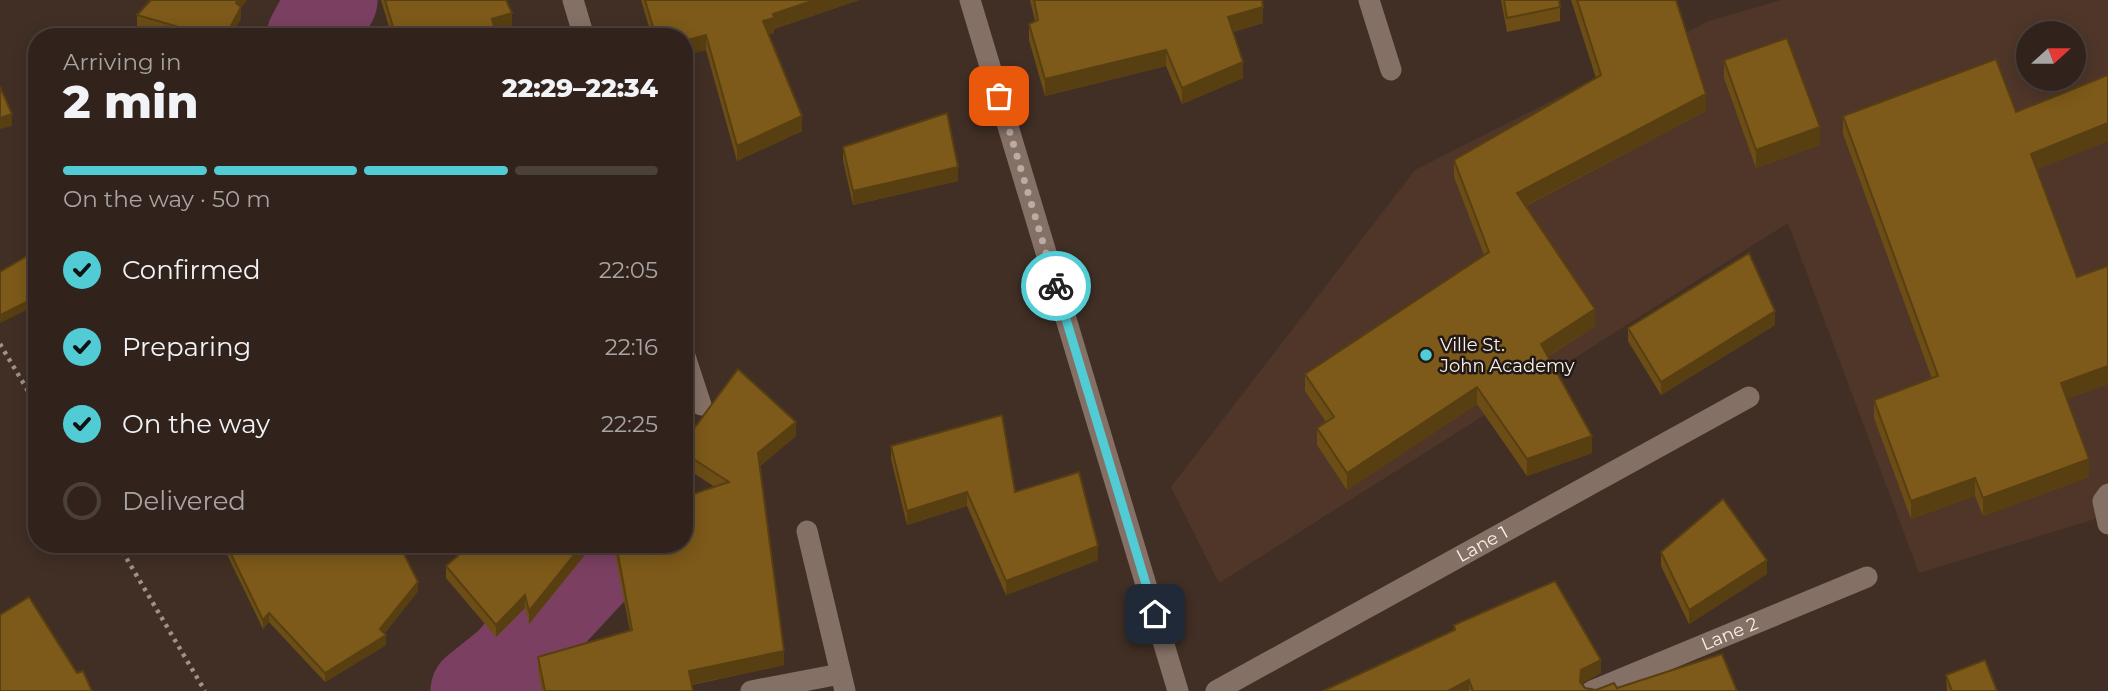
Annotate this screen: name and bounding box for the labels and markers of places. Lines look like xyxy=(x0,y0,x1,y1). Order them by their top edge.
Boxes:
pin xyxy=(969,66,1029,126)
place label: Ville St. John Academy xyxy=(1439,334,1575,377)
marker: Ville St. John Academy xyxy=(1418,347,1434,363)
pin xyxy=(1125,584,1185,644)

